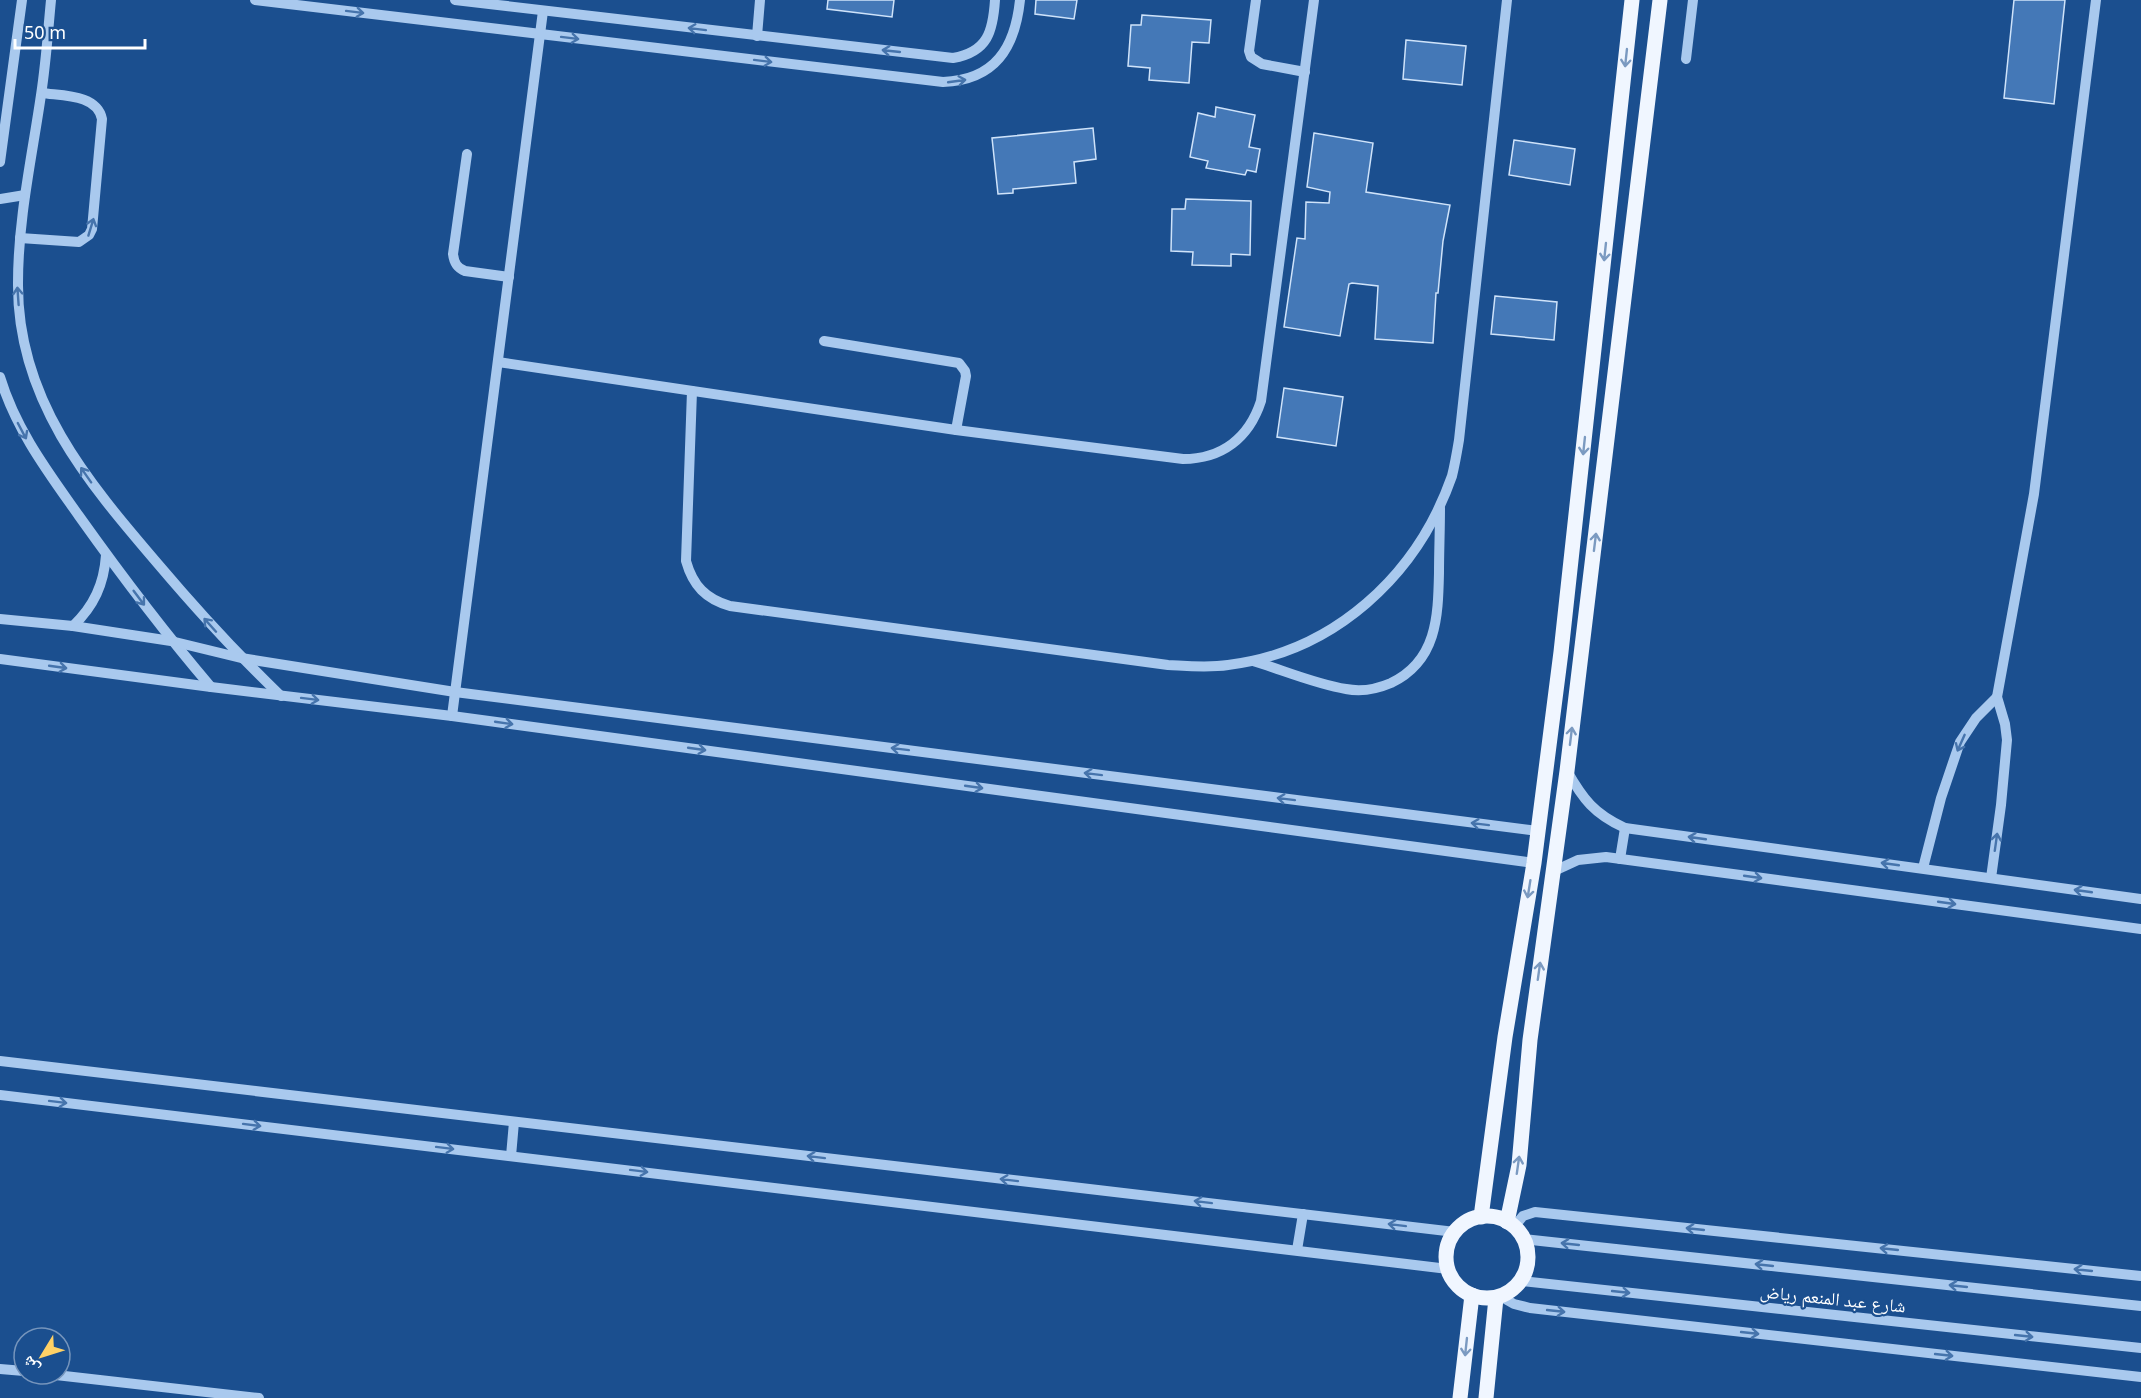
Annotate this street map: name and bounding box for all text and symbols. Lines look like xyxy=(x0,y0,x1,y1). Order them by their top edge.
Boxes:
one-way arrow xyxy=(345,7,365,18)
scale bar xyxy=(15,12,146,50)
text: 50 m xyxy=(24,20,66,44)
one-way arrow xyxy=(688,23,708,34)
one-way arrow xyxy=(559,33,579,44)
one-way arrow xyxy=(882,45,902,56)
one-way arrow xyxy=(1620,48,1631,68)
one-way arrow xyxy=(753,56,773,67)
one-way arrow xyxy=(946,75,966,86)
one-way arrow xyxy=(86,217,97,236)
one-way arrow xyxy=(1599,242,1610,261)
one-way arrow xyxy=(13,286,24,306)
one-way arrow xyxy=(16,422,28,439)
one-way arrow xyxy=(1578,435,1589,455)
one-way arrow xyxy=(80,468,92,484)
one-way arrow xyxy=(1589,533,1600,553)
one-way arrow xyxy=(132,590,145,606)
one-way arrow xyxy=(203,618,217,633)
one-way arrow xyxy=(48,661,67,672)
one-way arrow xyxy=(300,694,320,705)
one-way arrow xyxy=(494,718,513,729)
one-way arrow xyxy=(1566,726,1577,746)
one-way arrow xyxy=(1955,733,1966,751)
one-way arrow xyxy=(890,743,910,754)
one-way arrow xyxy=(687,744,707,755)
one-way arrow xyxy=(1084,768,1103,779)
one-way arrow xyxy=(963,782,983,793)
one-way arrow xyxy=(1277,793,1297,804)
one-way arrow xyxy=(1470,818,1490,829)
one-way arrow xyxy=(1687,832,1707,843)
one-way arrow xyxy=(1991,832,2002,852)
one-way arrow xyxy=(1880,858,1900,869)
one-way arrow xyxy=(1743,871,1763,882)
one-way arrow xyxy=(1523,879,1534,899)
one-way arrow xyxy=(2074,885,2093,896)
one-way arrow xyxy=(1936,897,1956,908)
one-way arrow xyxy=(1534,961,1545,981)
one-way arrow xyxy=(48,1097,68,1108)
one-way arrow xyxy=(241,1120,261,1131)
one-way arrow xyxy=(435,1143,455,1154)
one-way arrow xyxy=(806,1151,826,1162)
one-way arrow xyxy=(1513,1155,1524,1175)
one-way arrow xyxy=(629,1166,648,1177)
one-way arrow xyxy=(1000,1174,1020,1185)
one-way arrow xyxy=(1194,1196,1213,1207)
one-way arrow xyxy=(1387,1219,1407,1230)
one-way arrow xyxy=(1686,1223,1705,1234)
one-way arrow xyxy=(1560,1238,1580,1249)
one-way arrow xyxy=(1879,1243,1899,1254)
one-way arrow xyxy=(1754,1259,1774,1270)
one-way arrow xyxy=(2073,1264,2093,1275)
street label: شارع عبد المنعم رياض xyxy=(1759,1278,1907,1319)
one-way arrow xyxy=(1948,1280,1968,1291)
one-way arrow xyxy=(1610,1287,1630,1298)
one-way arrow xyxy=(1546,1306,1566,1317)
north arrow xyxy=(12,1326,72,1386)
one-way arrow xyxy=(1739,1328,1759,1339)
one-way arrow xyxy=(2013,1330,2033,1341)
one-way arrow xyxy=(1460,1336,1471,1356)
one-way arrow xyxy=(1933,1349,1953,1360)
text: ش xyxy=(16,1352,44,1379)

